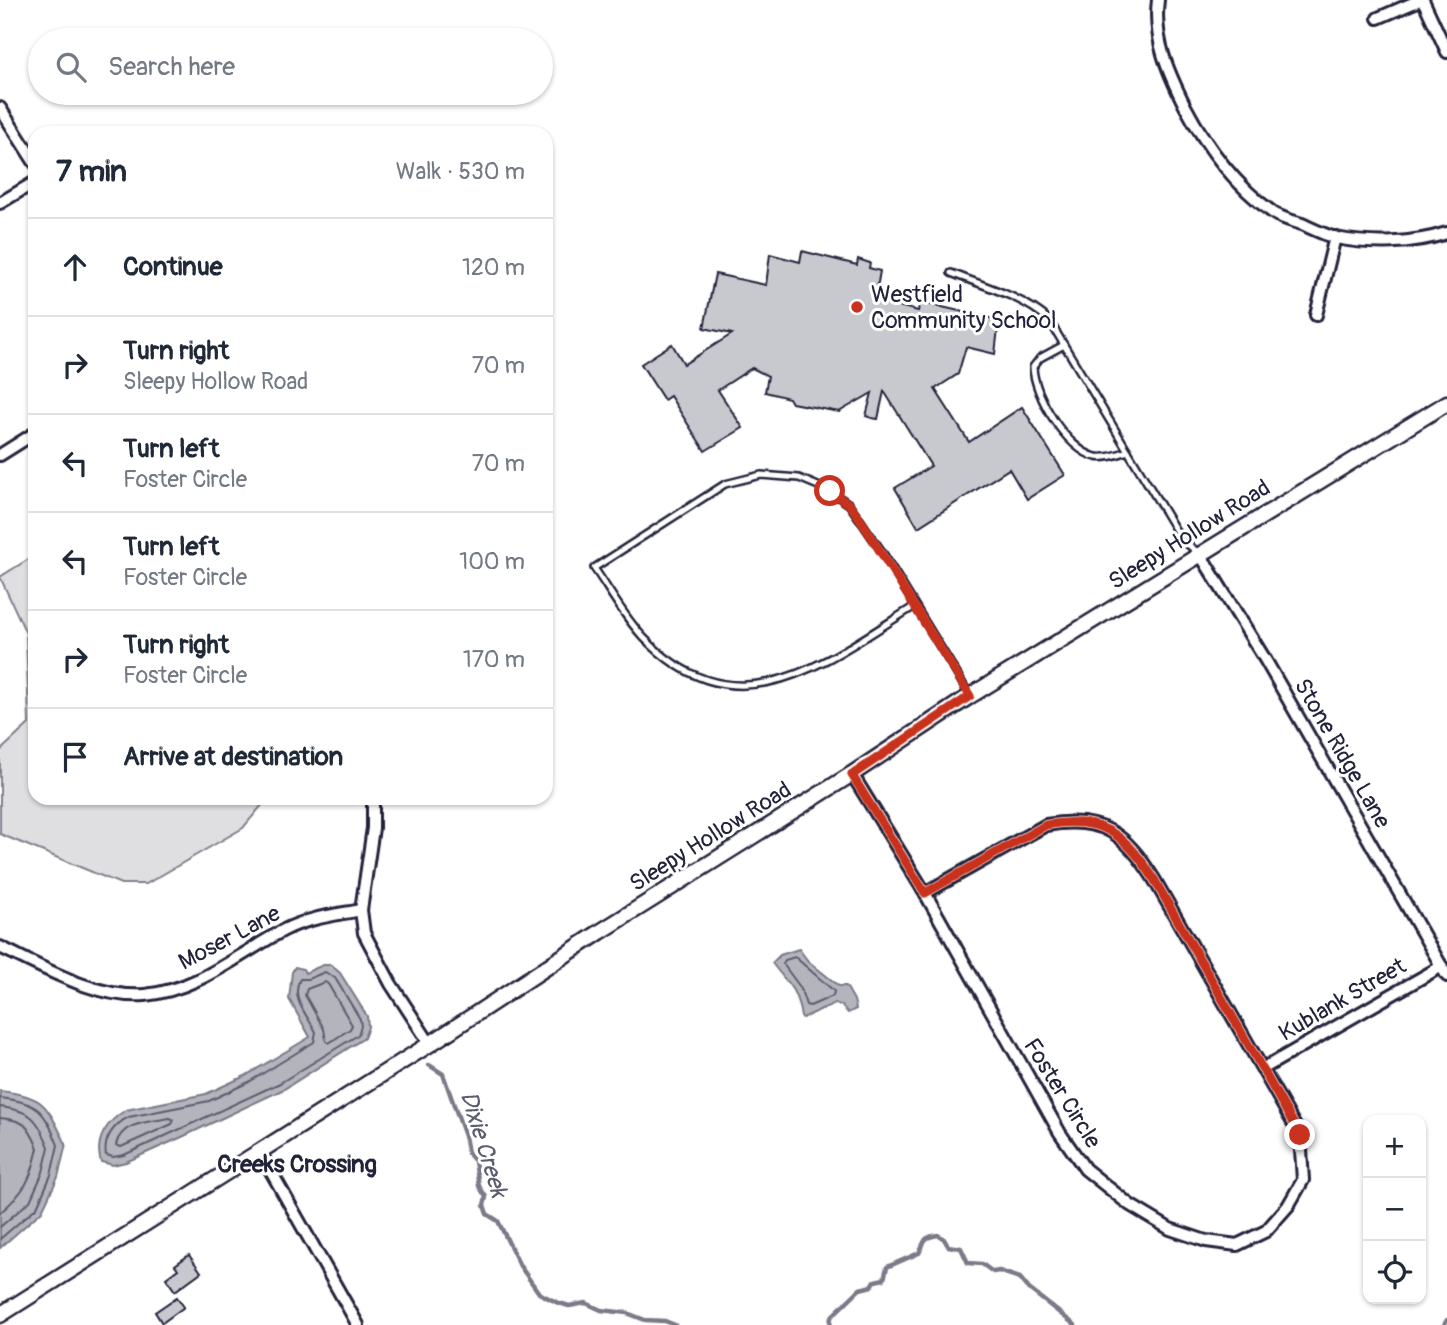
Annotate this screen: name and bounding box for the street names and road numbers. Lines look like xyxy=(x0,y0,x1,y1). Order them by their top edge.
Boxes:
street label: Sleepy Hollow Road xyxy=(1103,473,1276,596)
street label: Stone Ridge Lane xyxy=(1288,673,1397,834)
street label: Sleepy Hollow Road xyxy=(624,775,797,898)
street label: Moser Lane xyxy=(173,898,286,976)
street label: Kublank Street xyxy=(1273,951,1412,1048)
street label: Foster Circle xyxy=(1017,1033,1108,1154)

